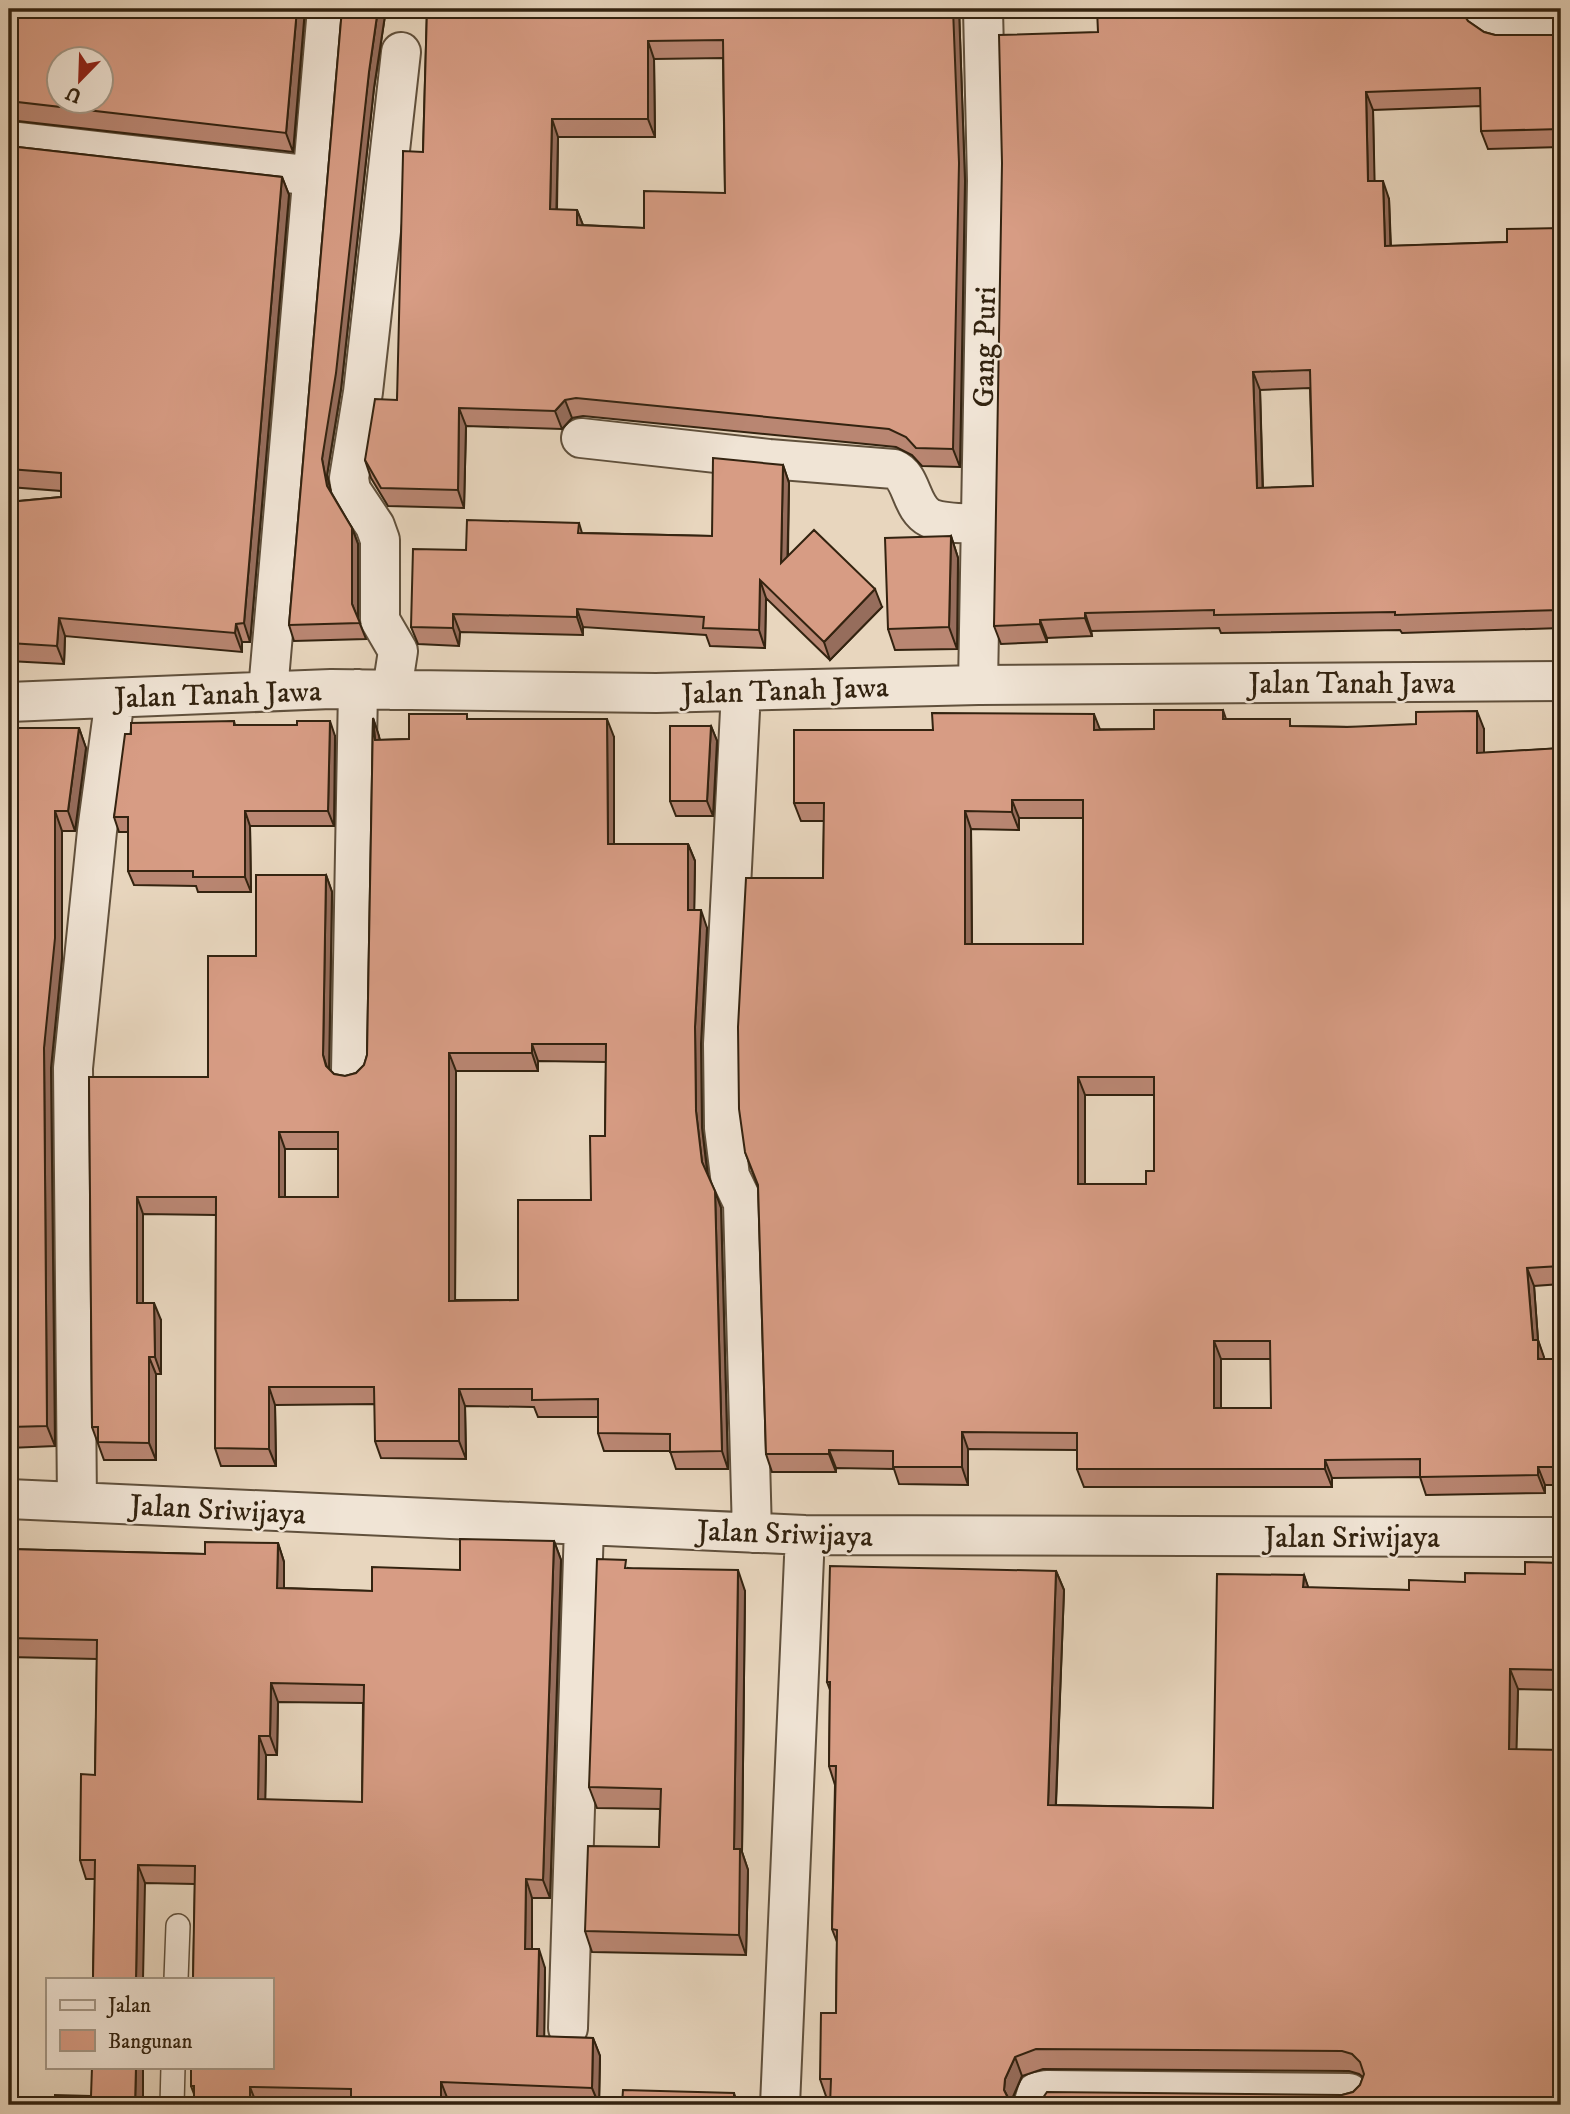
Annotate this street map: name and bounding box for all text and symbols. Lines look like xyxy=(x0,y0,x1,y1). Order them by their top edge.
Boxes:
north arrow xyxy=(46,46,116,116)
text: U xyxy=(62,81,85,108)
street label: Gang Puri xyxy=(966,286,1005,408)
street label: Jalan Tanah Jawa xyxy=(1245,666,1456,703)
street label: Jalan Tanah Jawa xyxy=(678,669,889,714)
street label: Jalan Tanah Jawa xyxy=(111,673,322,718)
street label: Jalan Sriwijaya xyxy=(126,1487,307,1534)
street label: Jalan Sriwijaya xyxy=(693,1513,874,1556)
street label: Jalan Sriwijaya xyxy=(1261,1520,1440,1557)
legend xyxy=(46,1978,273,2068)
text: Jalan xyxy=(106,1993,151,2019)
text: Bangunan xyxy=(108,2029,192,2055)

